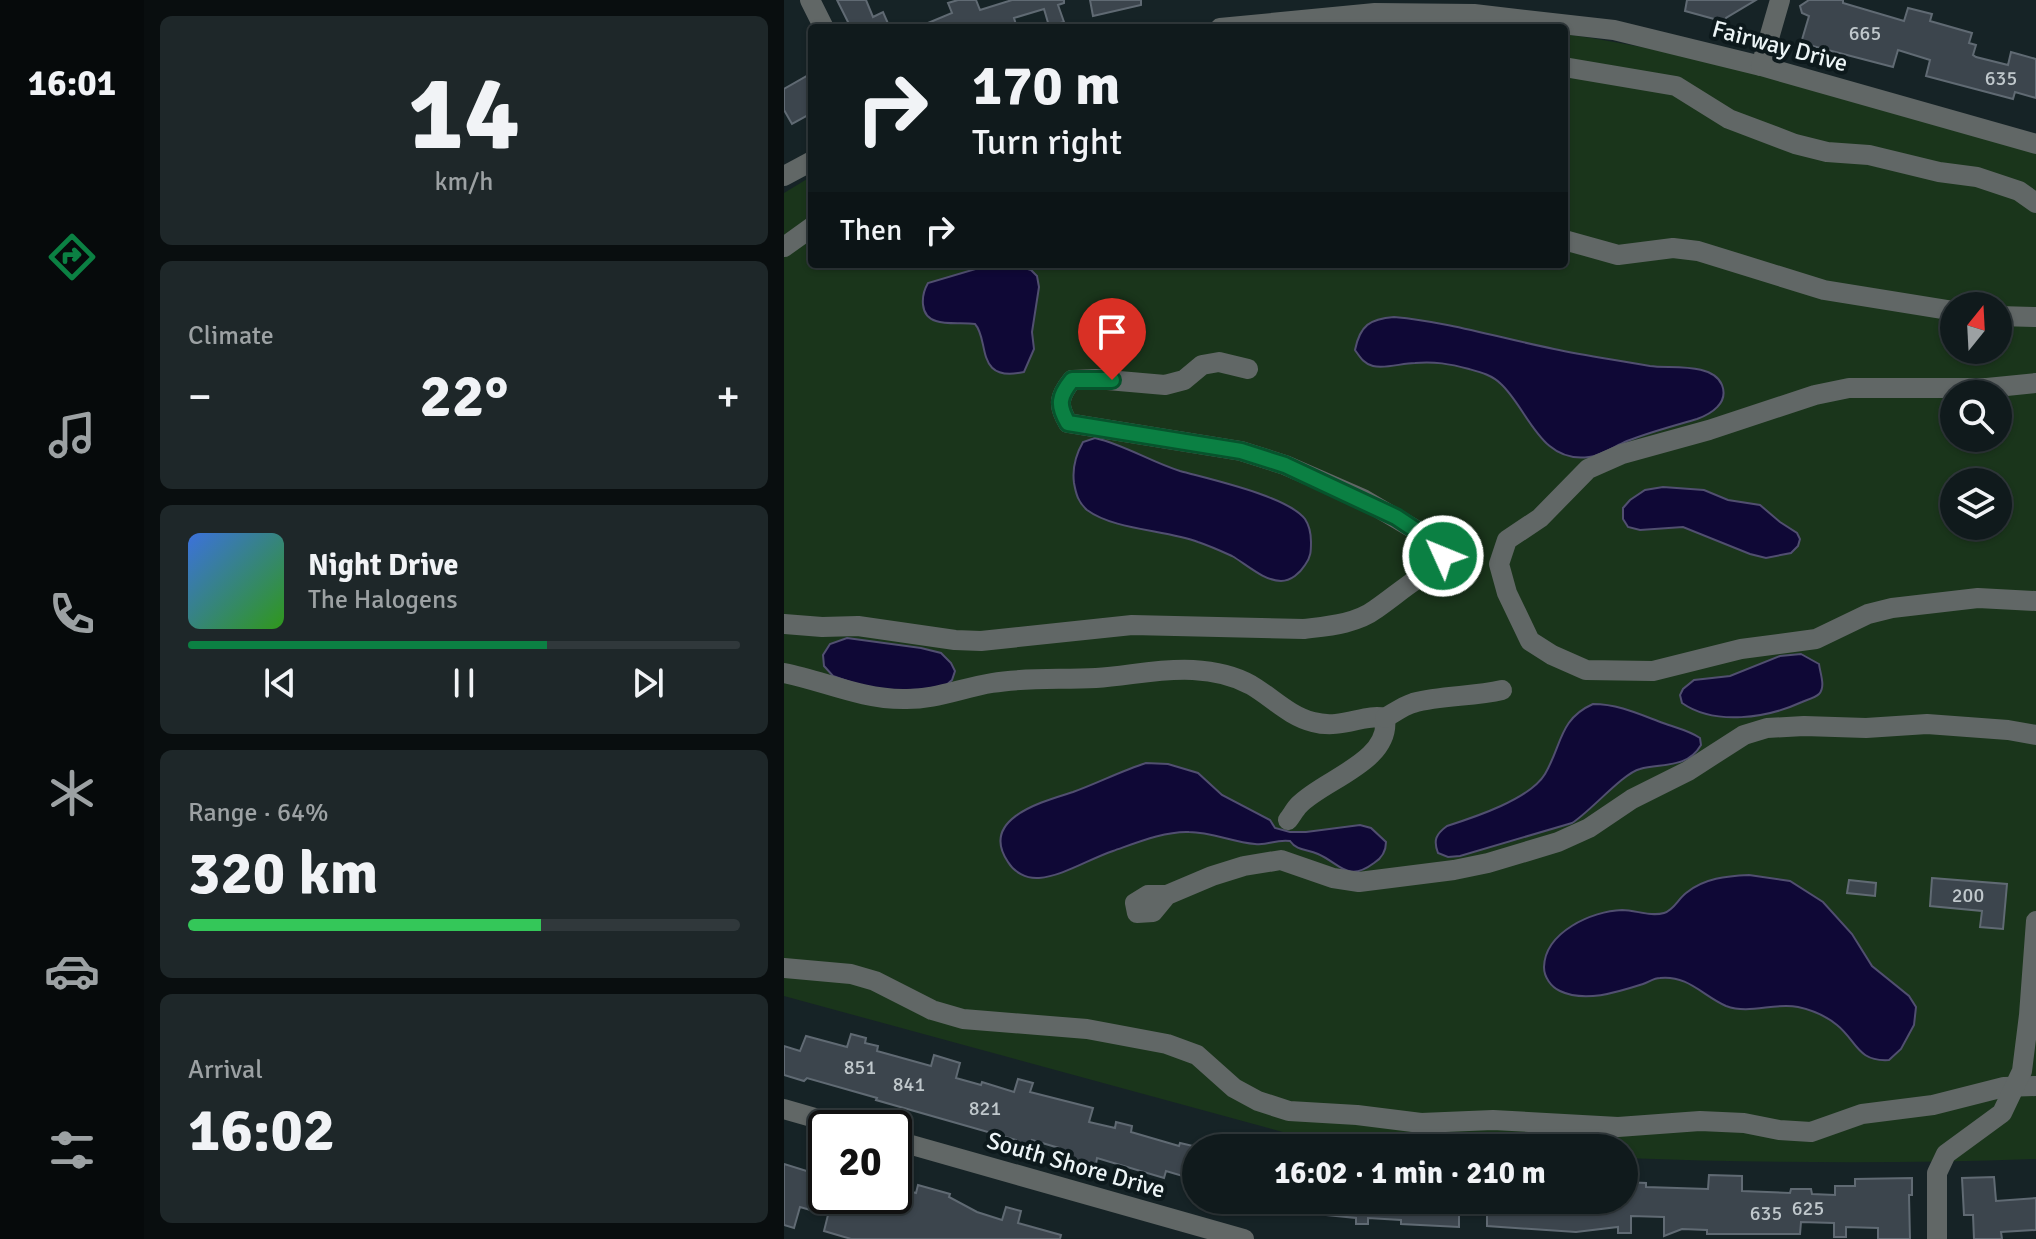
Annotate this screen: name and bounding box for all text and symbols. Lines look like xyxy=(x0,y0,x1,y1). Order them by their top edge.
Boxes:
street label: Fairway Drive xyxy=(1709,14,1851,78)
house number: 665 xyxy=(1849,21,1881,46)
text: 14 xyxy=(408,50,520,178)
text: 170 m xyxy=(972,51,1120,120)
icon: right xyxy=(840,56,944,160)
text: 16:01 xyxy=(28,61,116,106)
house number: 635 xyxy=(1985,66,2017,91)
text: Turn right xyxy=(972,120,1122,165)
text: km/h xyxy=(435,166,493,198)
icon: right xyxy=(918,208,962,252)
text: Then xyxy=(840,212,902,249)
icon: directions xyxy=(44,229,100,285)
north arrow xyxy=(1940,292,2012,364)
map controls xyxy=(1940,292,2012,540)
pin xyxy=(1078,298,1146,380)
icon: arrive xyxy=(1090,310,1134,354)
text: Climate xyxy=(188,320,274,352)
text: 22° xyxy=(420,360,508,434)
text: − xyxy=(188,370,212,424)
text: + xyxy=(716,370,740,424)
button: search xyxy=(1940,380,2012,452)
icon: music xyxy=(44,407,100,463)
button: layers xyxy=(1940,468,2012,540)
position arrow xyxy=(1401,514,1485,598)
text: Night Drive xyxy=(308,547,458,584)
text: The Halogens xyxy=(308,584,458,616)
icon: phone xyxy=(44,586,100,642)
icon: previous xyxy=(258,661,302,705)
icon: pause xyxy=(442,661,486,705)
icon: next xyxy=(626,661,670,705)
icon: climate xyxy=(44,765,100,821)
text: Range · 64% xyxy=(188,797,329,829)
text: 320 km xyxy=(188,837,378,911)
house number: 200 xyxy=(1952,883,1984,908)
icon: car xyxy=(44,943,100,999)
text: Arrival xyxy=(188,1054,263,1086)
house number: 851 xyxy=(844,1055,876,1080)
house number: 841 xyxy=(893,1072,925,1097)
text: 16:02 xyxy=(188,1094,335,1168)
house number: 821 xyxy=(969,1096,1001,1121)
speed limit sign: 20 xyxy=(808,1110,912,1214)
icon: filters xyxy=(44,1122,100,1178)
street label: South Shore Drive xyxy=(983,1125,1169,1205)
text: 16:02 · 1 min · 210 m xyxy=(1274,1155,1546,1192)
house number: 625 xyxy=(1792,1196,1824,1221)
house number: 635 xyxy=(1750,1201,1782,1226)

